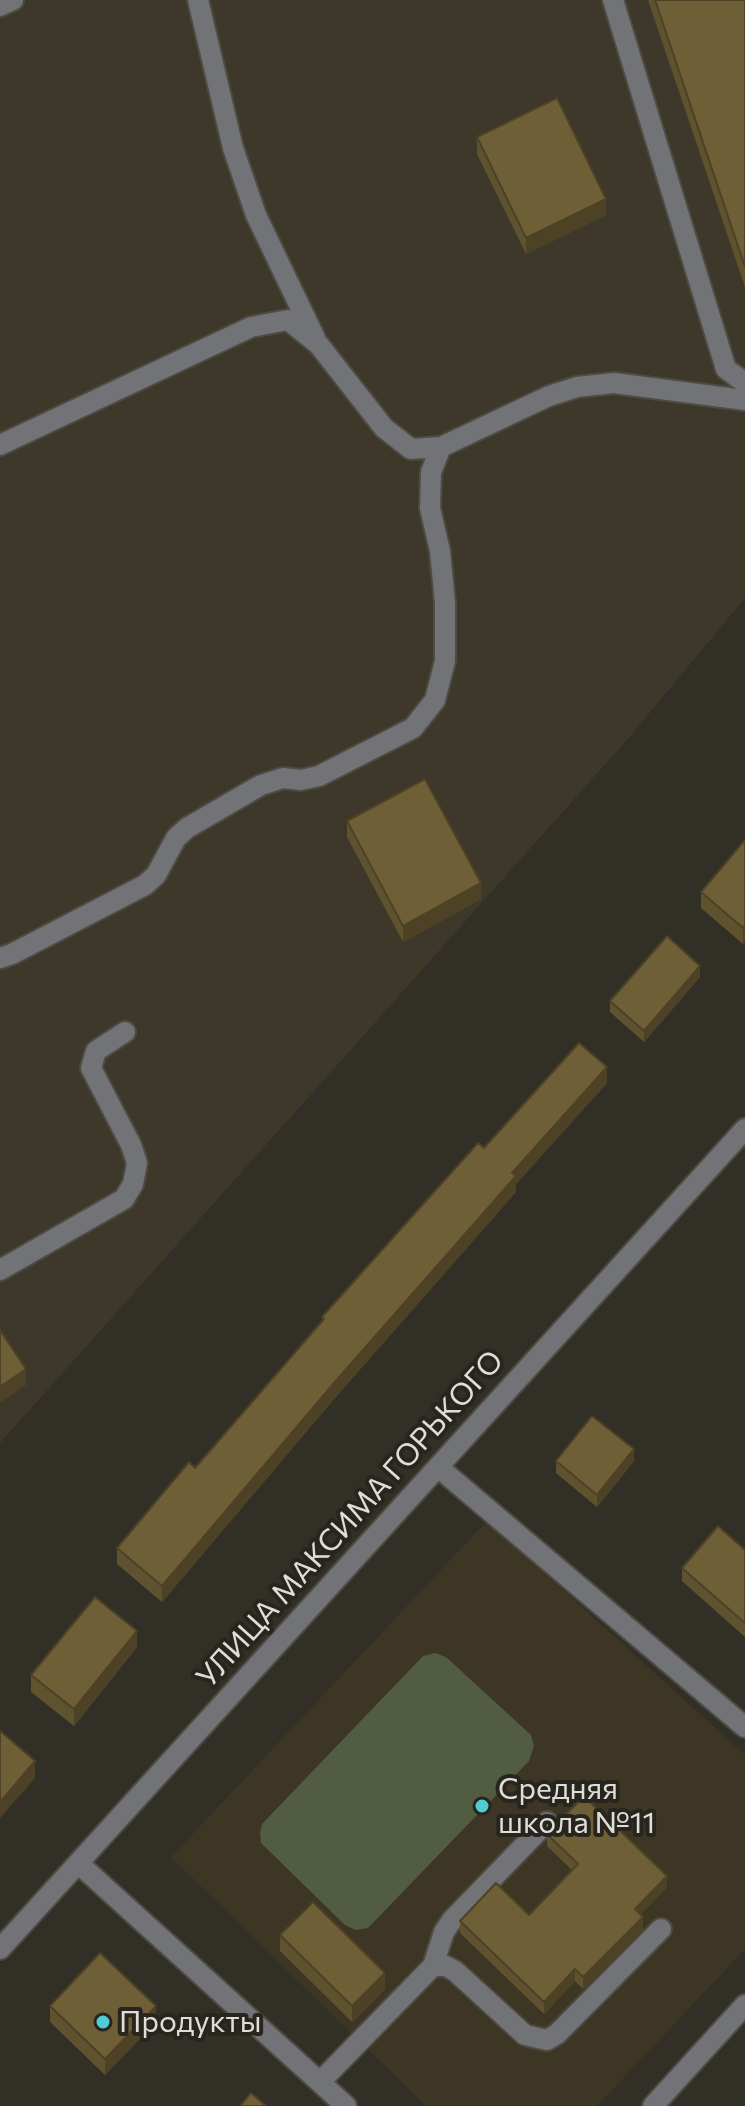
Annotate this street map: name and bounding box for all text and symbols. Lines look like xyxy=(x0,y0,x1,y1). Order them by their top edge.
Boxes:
street label: УЛИЦА МАКСИМА ГОРЬКОГО xyxy=(189,1343,511,1695)
place label: Средняя школа №11 xyxy=(498,1771,655,1842)
marker: Средняя школа №11 xyxy=(473,1797,491,1815)
place label: Продукты xyxy=(119,2004,261,2040)
marker: Продукты xyxy=(94,2013,112,2031)

